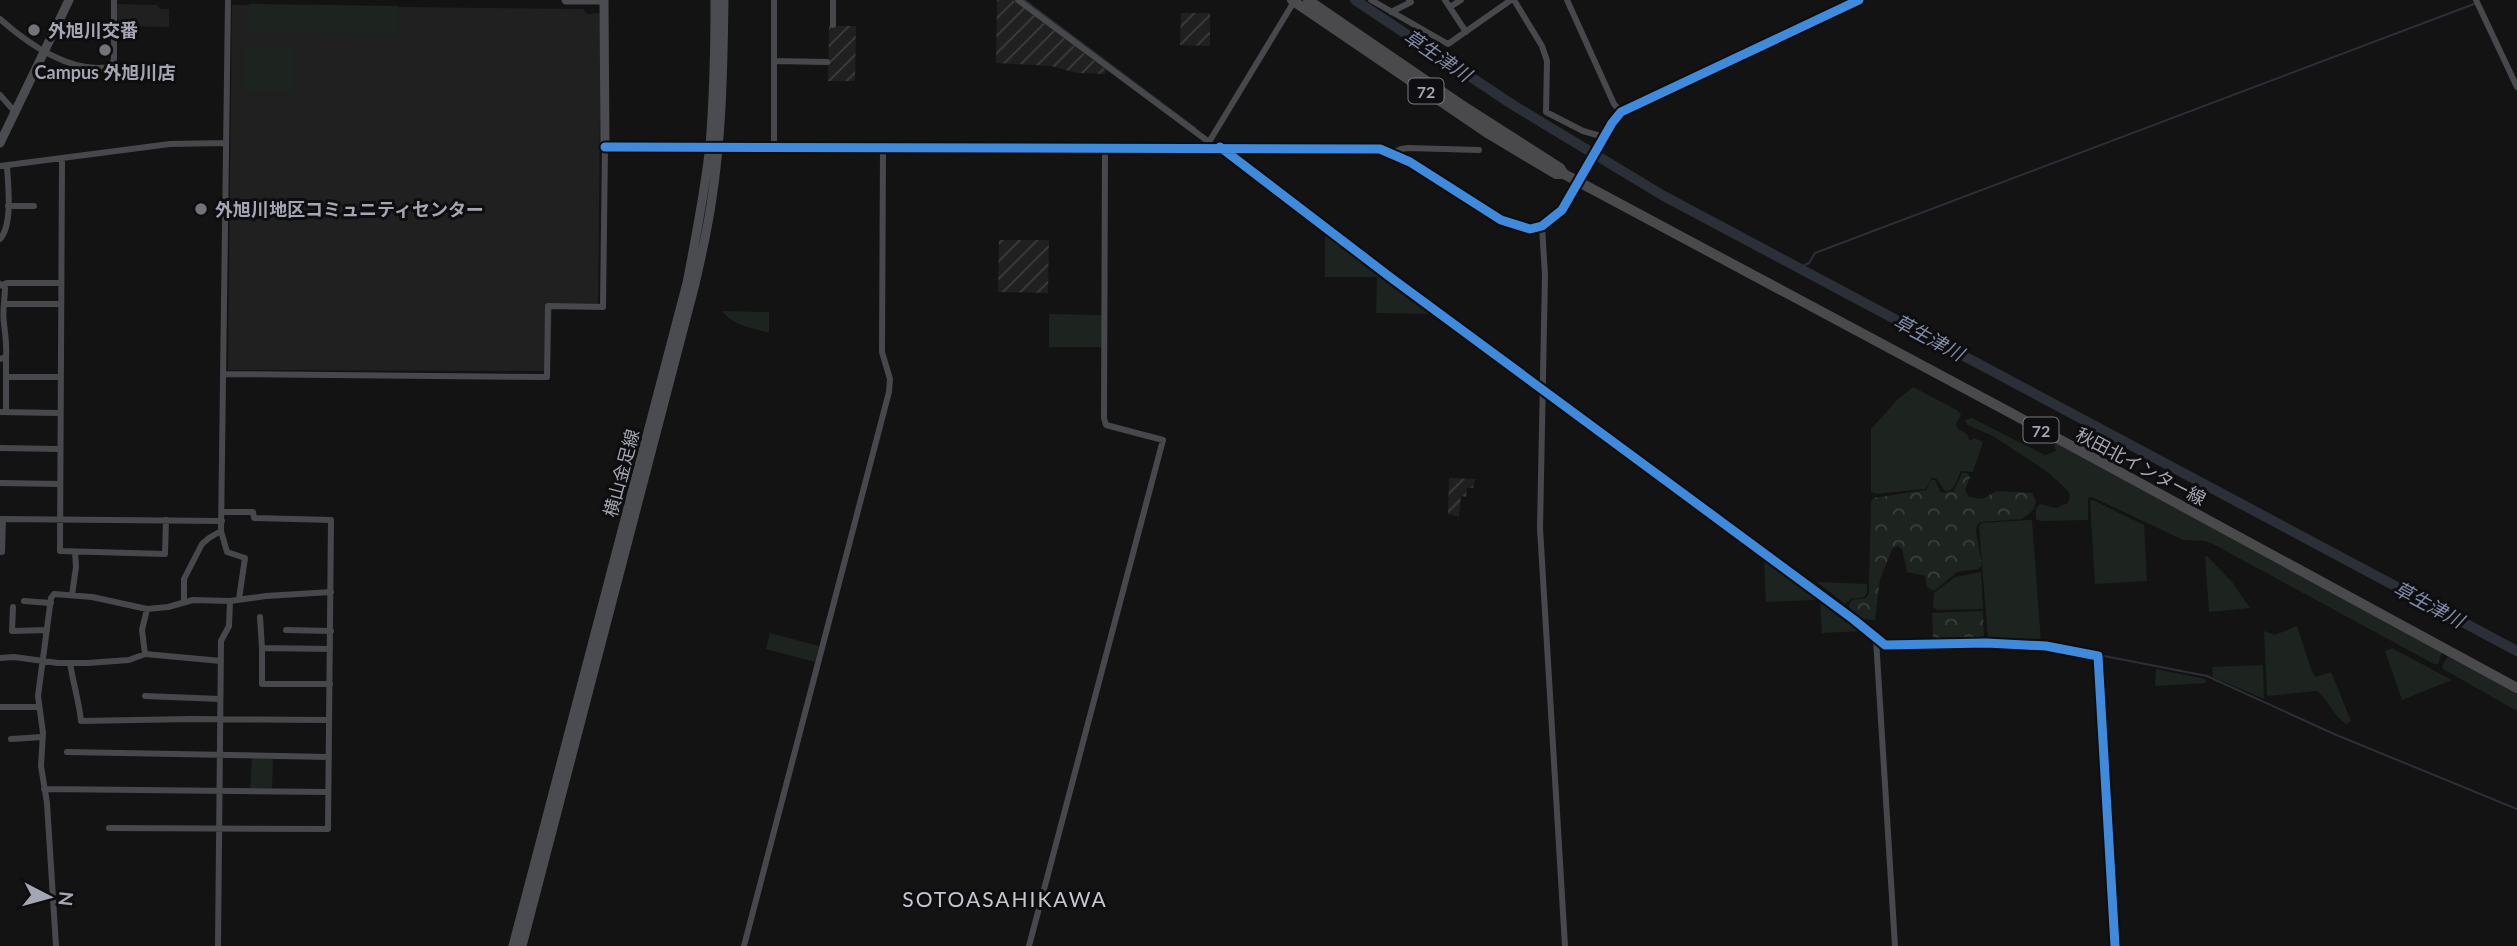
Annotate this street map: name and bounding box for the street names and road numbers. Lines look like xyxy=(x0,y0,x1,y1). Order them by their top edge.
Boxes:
road number: 72 xyxy=(1408,78,1444,104)
road number: 72 xyxy=(2024,418,2058,442)
street label: 秋田北インター線 xyxy=(2072,422,2210,510)
street label: 横山金足線 xyxy=(599,427,643,519)

